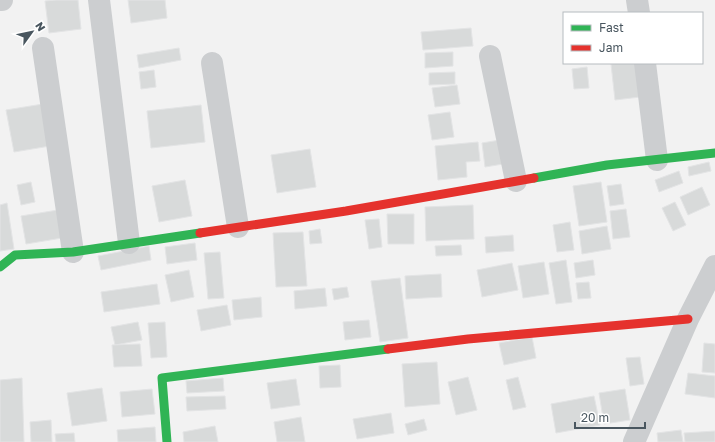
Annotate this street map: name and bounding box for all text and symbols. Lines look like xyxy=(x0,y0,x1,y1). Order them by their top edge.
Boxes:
north arrow xyxy=(12,12,52,52)
legend xyxy=(563,12,703,64)
text: N xyxy=(33,19,49,33)
text: Fast xyxy=(599,20,624,35)
text: Jam xyxy=(599,40,623,55)
scale bar xyxy=(575,404,645,430)
text: 20 m xyxy=(581,410,609,425)

